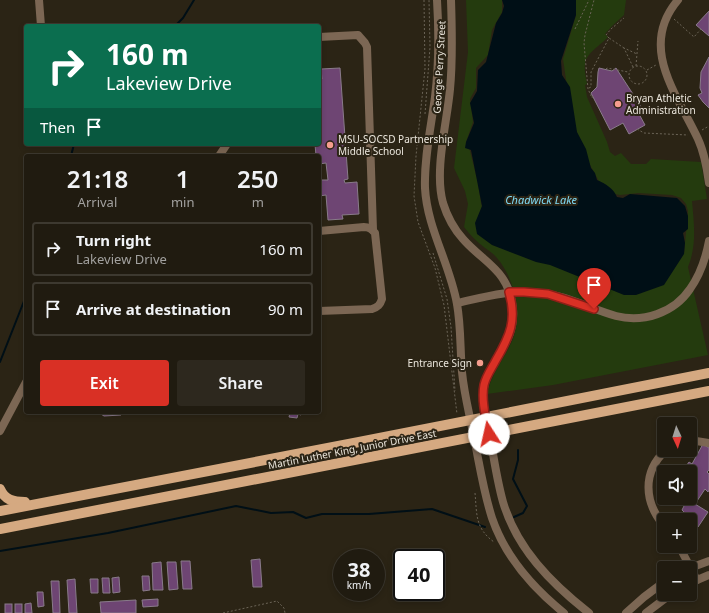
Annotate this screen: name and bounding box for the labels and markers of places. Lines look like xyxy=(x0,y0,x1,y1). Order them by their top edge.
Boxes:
place label: Bryan Athletic Administration xyxy=(626,91,696,117)
marker: Bryan Athletic Administration xyxy=(613,99,623,109)
place label: MSU-SOCSD Partnership Middle School xyxy=(338,132,453,158)
marker: MSU-SOCSD Partnership Middle School xyxy=(325,140,335,150)
pin xyxy=(577,268,611,309)
place label: Entrance Sign xyxy=(407,356,472,370)
marker: Entrance Sign xyxy=(475,358,485,368)

